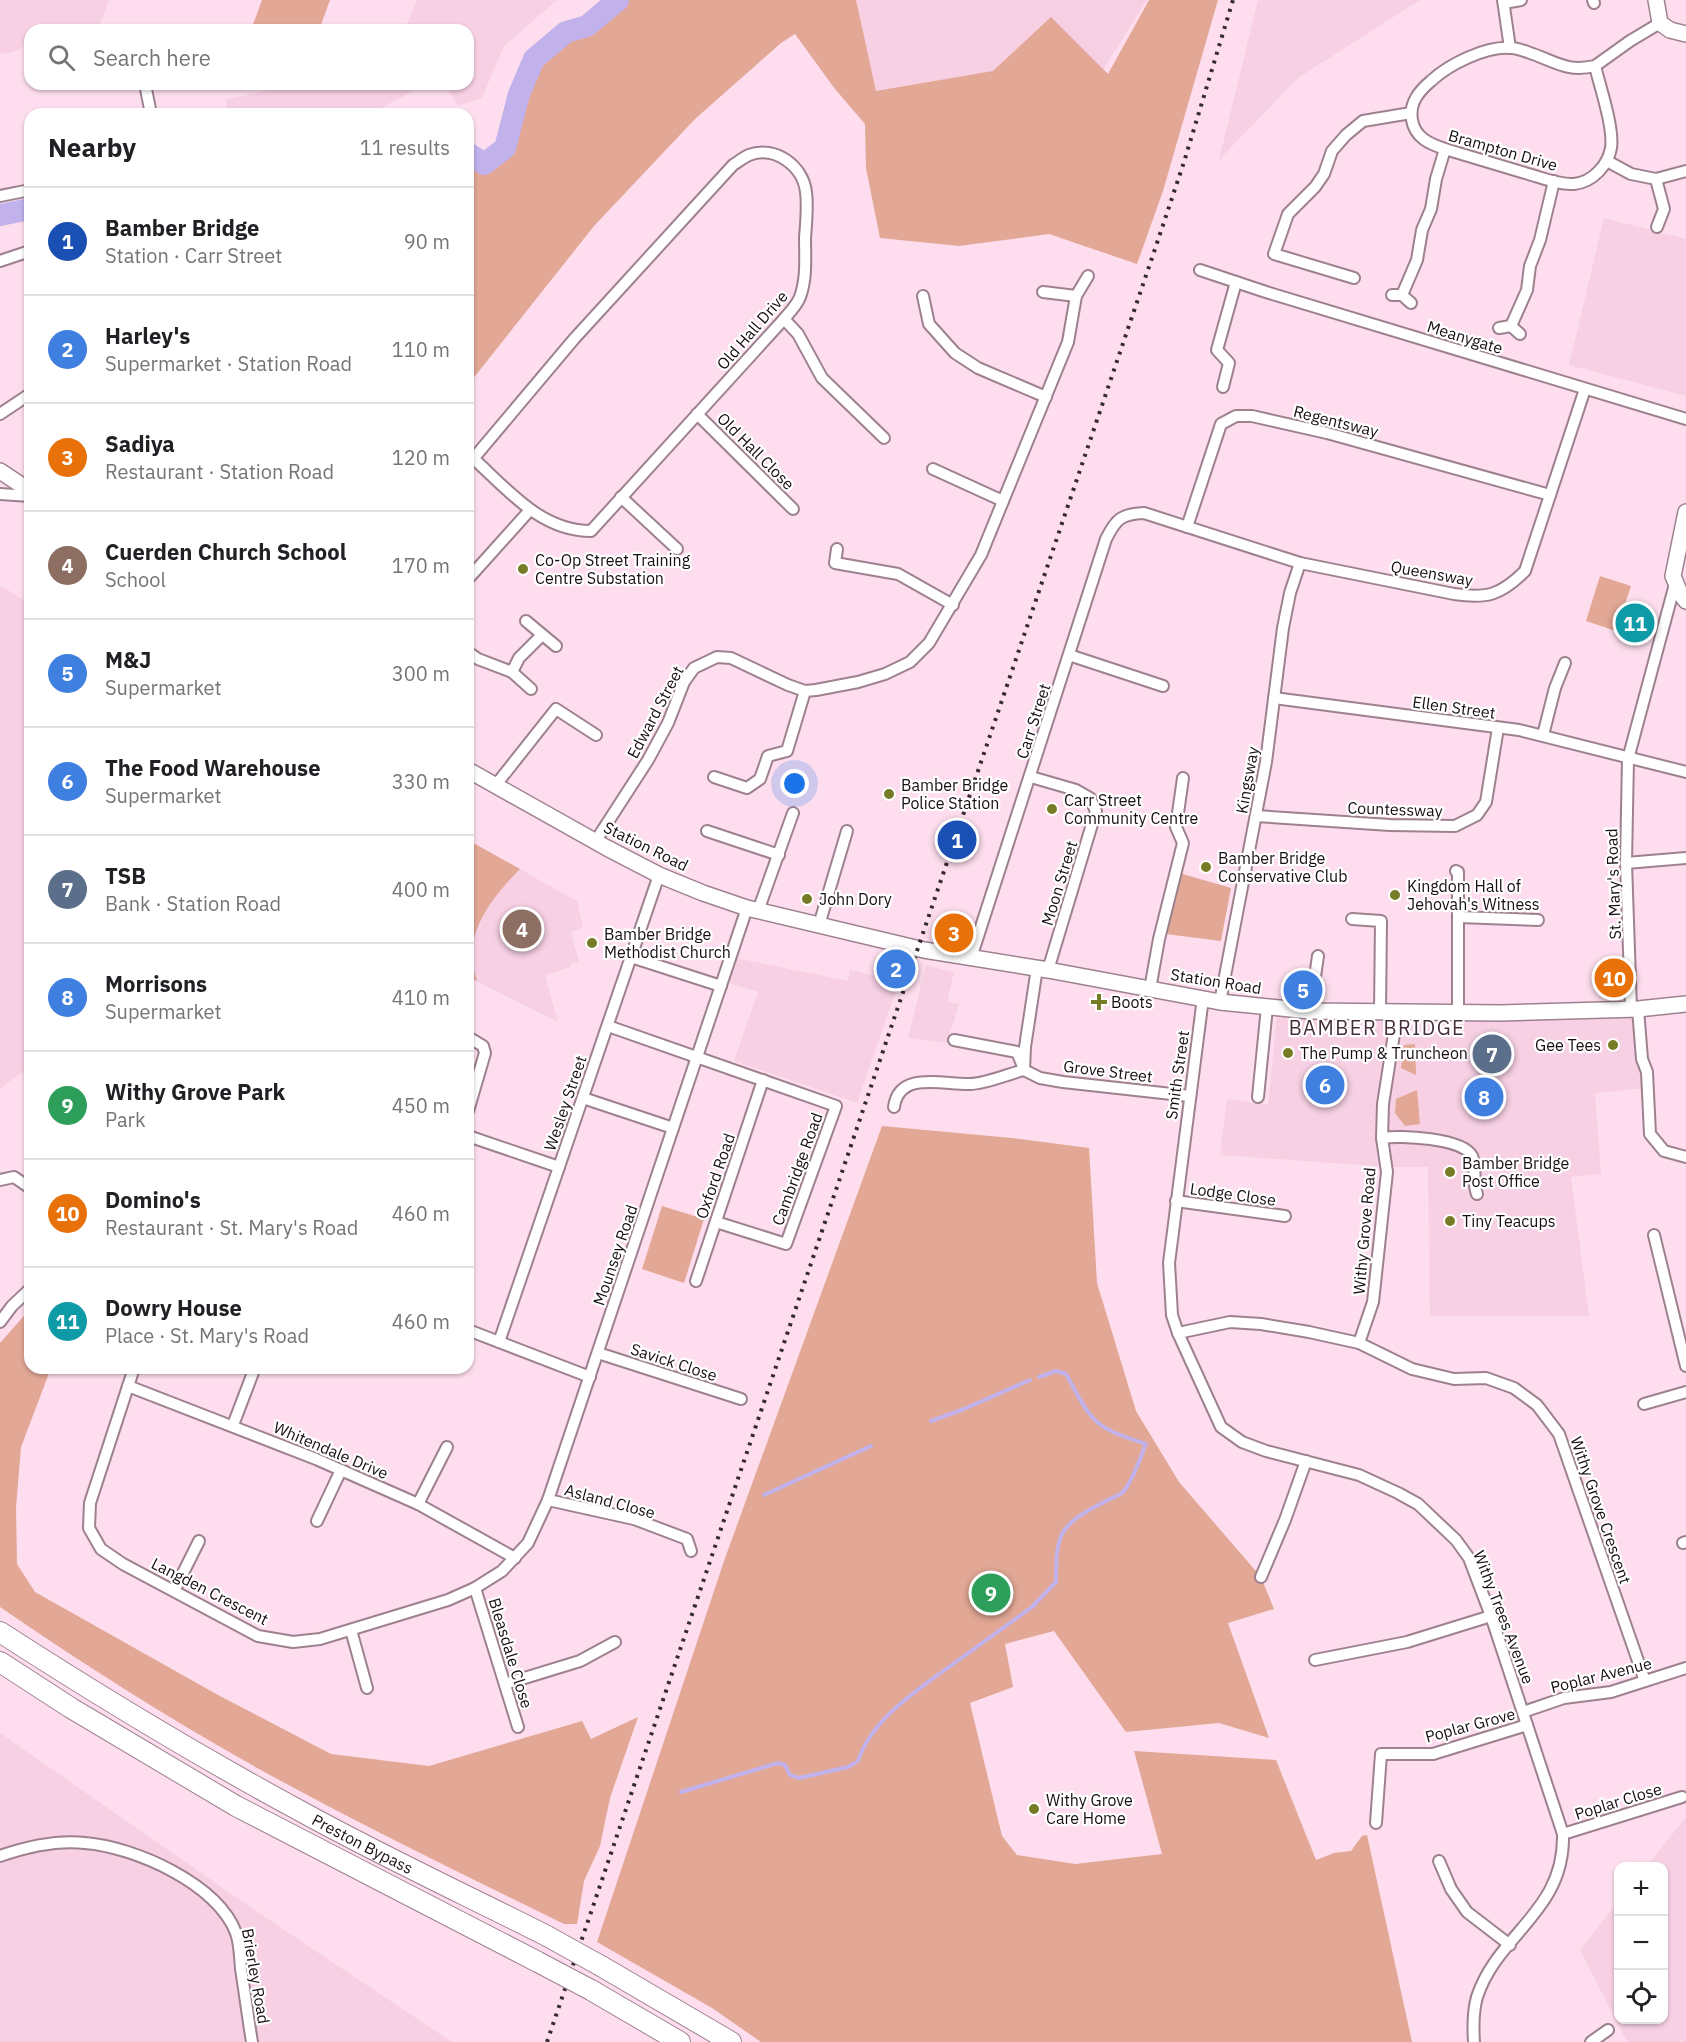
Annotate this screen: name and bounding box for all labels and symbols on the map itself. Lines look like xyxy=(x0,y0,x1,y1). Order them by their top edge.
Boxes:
street label: Brampton Drive xyxy=(1446,125,1560,175)
street label: Old Hall Drive xyxy=(712,286,792,374)
street label: Meanygate xyxy=(1425,316,1505,358)
street label: Regentsway xyxy=(1291,401,1381,441)
street label: Old Hall Close xyxy=(713,408,799,494)
place label: Co-Op Street Training Centre Substation xyxy=(535,550,691,588)
street label: Queensway xyxy=(1389,556,1475,590)
marker: Co-Op Street Training Centre Substation xyxy=(516,562,530,576)
pin: 11 xyxy=(1616,600,1654,646)
street label: Edward Street xyxy=(622,662,688,762)
street label: Carr Street xyxy=(1011,681,1055,761)
street label: Ellen Street xyxy=(1411,691,1497,723)
street label: Kingsway xyxy=(1231,745,1263,815)
your location xyxy=(780,769,809,798)
place label: Bamber Bridge Police Station xyxy=(901,775,1009,813)
marker: Bamber Bridge Police Station xyxy=(882,787,896,801)
place label: Carr Street Community Centre xyxy=(1064,790,1199,828)
street label: Countessway xyxy=(1347,797,1443,821)
marker: Carr Street Community Centre xyxy=(1045,802,1059,816)
street label: Station Road xyxy=(600,817,692,875)
pin: 1 xyxy=(938,818,976,862)
street label: St. Mary's Road xyxy=(1601,828,1625,940)
street label: Moon Street xyxy=(1037,838,1081,928)
place label: Bamber Bridge Conservative Club xyxy=(1218,848,1347,886)
marker: Bamber Bridge Conservative Club xyxy=(1199,860,1213,874)
place label: Kingdom Hall of Jehovah's Witness xyxy=(1407,876,1540,914)
marker: Kingdom Hall of Jehovah's Witness xyxy=(1388,888,1402,902)
place label: John Dory xyxy=(819,889,892,909)
marker: John Dory xyxy=(800,892,814,906)
pin: 4 xyxy=(502,906,542,952)
pin: 3 xyxy=(934,910,974,956)
place label: Bamber Bridge Methodist Church xyxy=(604,924,731,962)
marker: Bamber Bridge Methodist Church xyxy=(585,936,599,950)
pin: 2 xyxy=(876,946,916,992)
pin: 10 xyxy=(1594,956,1634,1000)
street label: Station Road xyxy=(1169,964,1263,998)
pin: 5 xyxy=(1284,968,1322,1012)
place label: Boots xyxy=(1111,992,1153,1012)
marker: Boots xyxy=(1092,995,1106,1009)
district label: BAMBER BRIDGE xyxy=(1289,1014,1465,1041)
street label: Smith Street xyxy=(1161,1029,1193,1121)
pin: 7 xyxy=(1472,1032,1512,1076)
place label: Gee Tees xyxy=(1535,1035,1601,1055)
marker: Gee Tees xyxy=(1606,1038,1620,1052)
place label: The Pump & Truncheon xyxy=(1300,1043,1468,1063)
marker: The Pump & Truncheon xyxy=(1281,1046,1295,1060)
street label: Wesley Street xyxy=(539,1053,591,1153)
street label: Grove Street xyxy=(1062,1056,1154,1086)
pin: 6 xyxy=(1306,1062,1344,1108)
pin: 8 xyxy=(1464,1074,1504,1120)
street label: Cambridge Road xyxy=(767,1110,827,1228)
street label: Oxford Road xyxy=(691,1131,739,1221)
place label: Bamber Bridge Post Office xyxy=(1462,1153,1570,1191)
marker: Bamber Bridge Post Office xyxy=(1443,1165,1457,1179)
street label: Withy Grove Road xyxy=(1348,1167,1380,1295)
street label: Lodge Close xyxy=(1189,1178,1278,1210)
street label: Mounsey Road xyxy=(588,1202,642,1308)
place label: Tiny Teacups xyxy=(1462,1211,1556,1231)
marker: Tiny Teacups xyxy=(1443,1214,1457,1228)
street label: Savick Close xyxy=(628,1339,720,1385)
street label: Whitendale Drive xyxy=(271,1417,392,1483)
street label: Withy Grove Crescent xyxy=(1566,1434,1636,1586)
street label: Asland Close xyxy=(563,1479,658,1523)
street label: Withy Trees Avenue xyxy=(1469,1547,1539,1687)
street label: Langden Crescent xyxy=(148,1553,272,1629)
pin: 9 xyxy=(972,1570,1010,1616)
street label: Bleasdale Close xyxy=(485,1595,537,1711)
street label: Poplar Avenue xyxy=(1548,1653,1654,1697)
street label: Poplar Grove xyxy=(1423,1703,1517,1747)
street label: Poplar Close xyxy=(1572,1778,1664,1824)
place label: Withy Grove Care Home xyxy=(1046,1790,1133,1828)
marker: Withy Grove Care Home xyxy=(1027,1802,1041,1816)
street label: Preston Bypass xyxy=(309,1809,416,1878)
street label: Brierley Road xyxy=(238,1927,274,2025)

